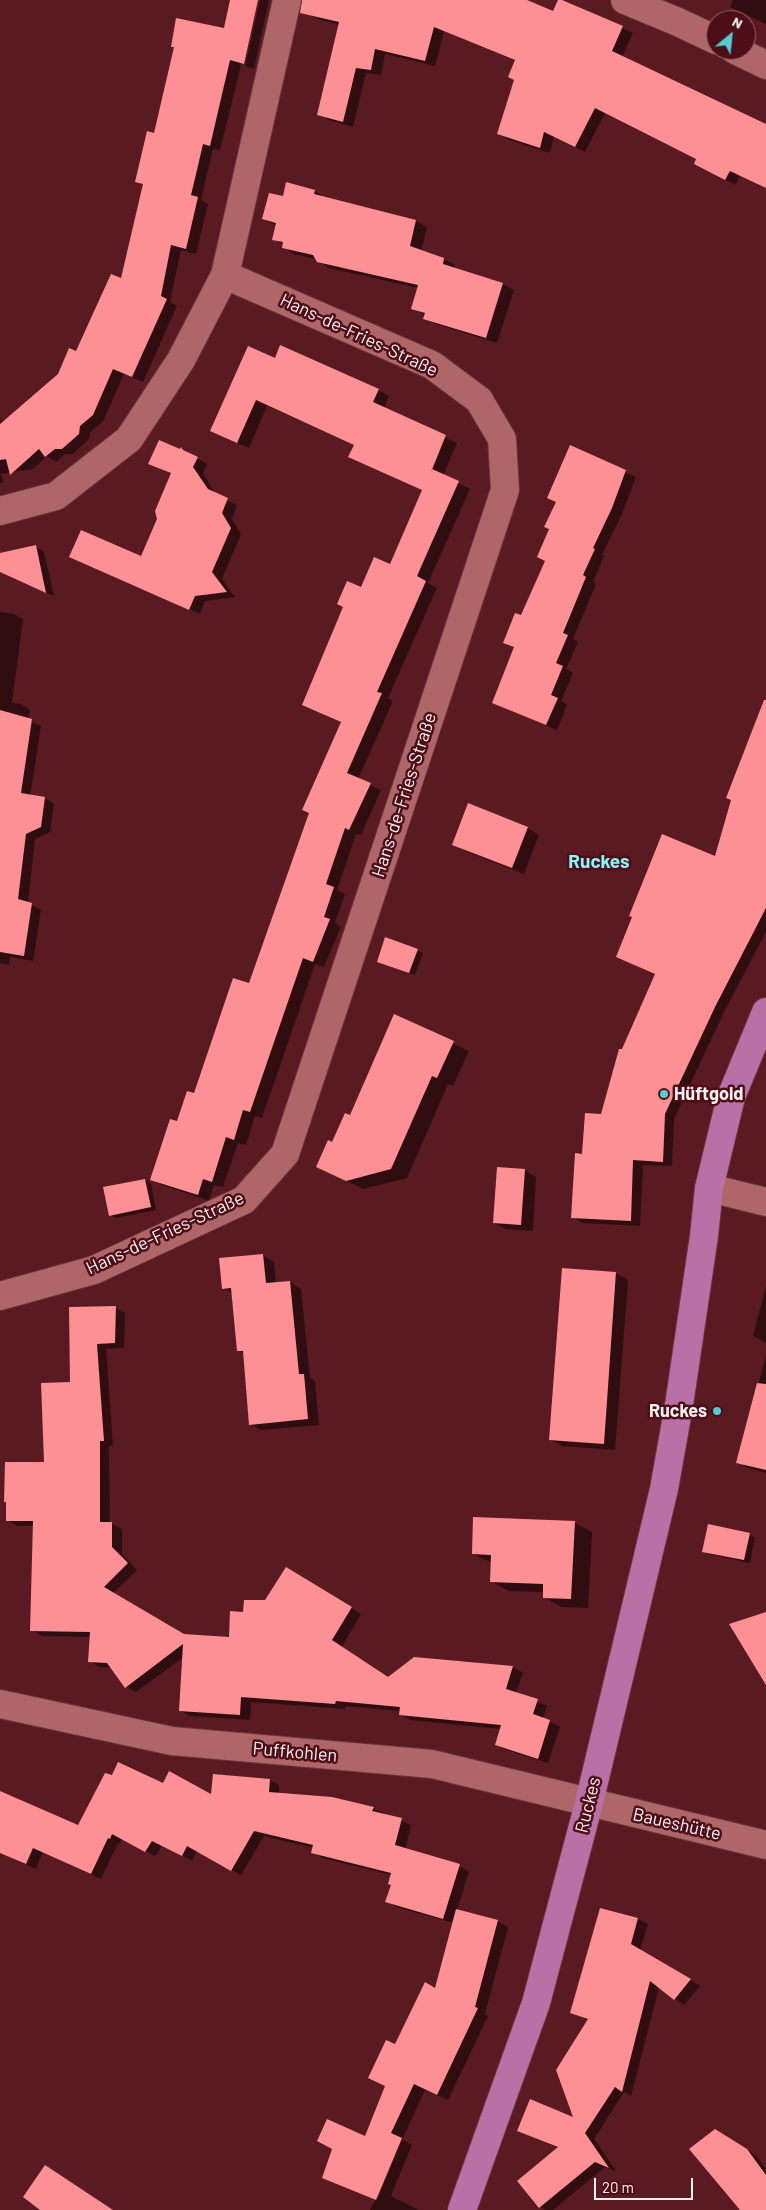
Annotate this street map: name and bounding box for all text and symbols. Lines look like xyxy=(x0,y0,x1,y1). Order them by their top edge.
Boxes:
north arrow xyxy=(706,10,756,60)
text: N xyxy=(730,13,746,32)
street label: Hans-de-Fries-Straße xyxy=(277,289,441,381)
street label: Hans-de-Fries-Straße xyxy=(367,710,441,880)
district label: Ruckes xyxy=(568,851,630,873)
place label: Hüftgold xyxy=(674,1083,744,1105)
marker: Hüftgold xyxy=(658,1088,670,1100)
street label: Hans-de-Fries-Straße xyxy=(83,1187,247,1279)
place label: Ruckes xyxy=(649,1400,707,1422)
marker: Ruckes xyxy=(711,1405,723,1417)
street label: Puffkohlen xyxy=(252,1738,338,1766)
street label: Ruckes xyxy=(571,1775,605,1835)
street label: Baueshütte xyxy=(631,1803,723,1845)
scale bar xyxy=(596,2168,695,2200)
text: 20 m xyxy=(602,2178,634,2196)

